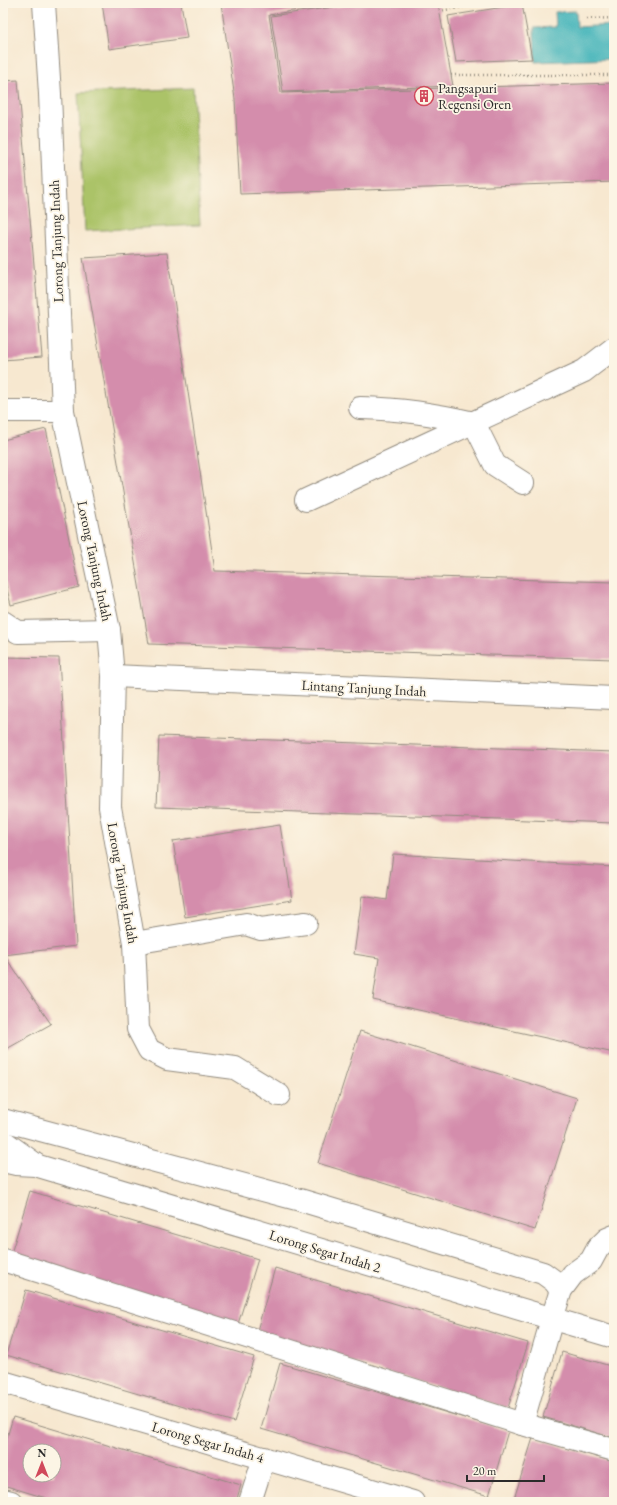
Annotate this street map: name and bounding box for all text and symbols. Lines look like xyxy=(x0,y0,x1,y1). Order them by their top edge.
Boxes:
place label: Pangsapuri Regensi Oren xyxy=(438,79,512,113)
building icon: Pangsapuri Regensi Oren xyxy=(413,85,435,107)
street label: Lorong Tanjung Indah xyxy=(45,179,67,303)
street label: Lorong Tanjung Indah xyxy=(73,499,117,623)
street label: Lintang Tanjung Indah xyxy=(301,676,427,700)
street label: Lorong Tanjung Indah xyxy=(103,821,143,945)
street label: Lorong Segar Indah 2 xyxy=(267,1225,383,1277)
street label: Lorong Segar Indah 4 xyxy=(150,1417,266,1467)
north arrow xyxy=(22,1443,62,1483)
text: N xyxy=(38,1446,47,1460)
scale bar xyxy=(467,1457,544,1483)
text: 20 m xyxy=(473,1463,497,1479)

